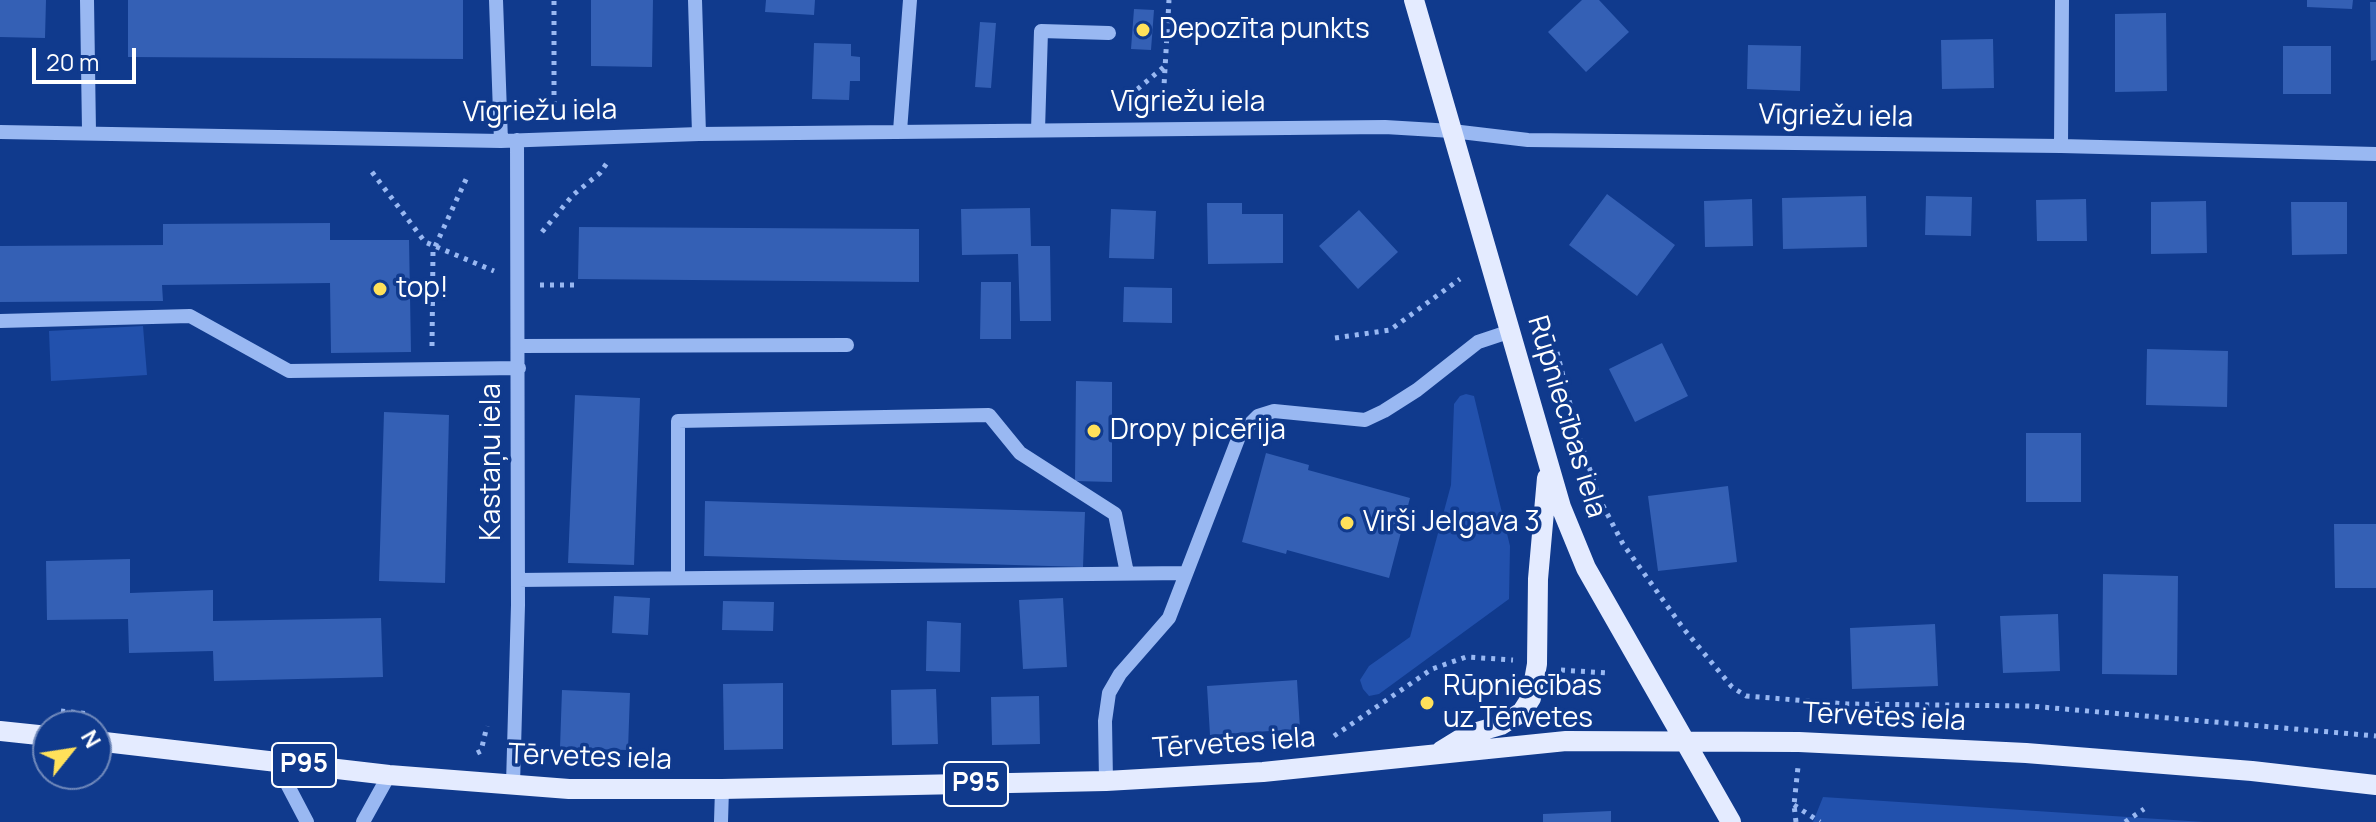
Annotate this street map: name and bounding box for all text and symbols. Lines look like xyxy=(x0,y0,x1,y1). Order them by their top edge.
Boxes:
place label: Depozīta punkts xyxy=(1159,13,1370,47)
marker: Depozīta punkts xyxy=(1134,21,1152,39)
scale bar xyxy=(36,32,140,82)
text: 20 m xyxy=(46,45,99,78)
street label: Vīgriežu iela xyxy=(1111,86,1265,120)
street label: Vīgriežu iela xyxy=(462,94,618,130)
street label: Vīgriežu iela xyxy=(1758,99,1914,135)
place label: top! xyxy=(396,272,449,306)
marker: top! xyxy=(371,280,389,298)
street label: Rūpniecības iela xyxy=(1519,312,1613,522)
street label: Kastaņu iela xyxy=(475,383,509,541)
place label: Dropy picērija xyxy=(1110,414,1286,448)
marker: Dropy picērija xyxy=(1085,422,1103,440)
place label: Virši Jelgava 3 xyxy=(1363,506,1540,540)
marker: Virši Jelgava 3 xyxy=(1338,514,1356,532)
place label: Rūpniecības uz Tērvetes xyxy=(1443,670,1602,736)
marker: Rūpniecības uz Tērvetes xyxy=(1418,694,1436,712)
street label: Tērvetes iela xyxy=(1801,697,1967,739)
north arrow xyxy=(32,710,112,790)
street label: Tērvetes iela xyxy=(1151,722,1317,766)
text: N xyxy=(74,725,108,753)
street label: Tērvetes iela xyxy=(508,738,672,778)
road number: P95 xyxy=(272,743,336,787)
road number: P95 xyxy=(944,762,1008,806)

